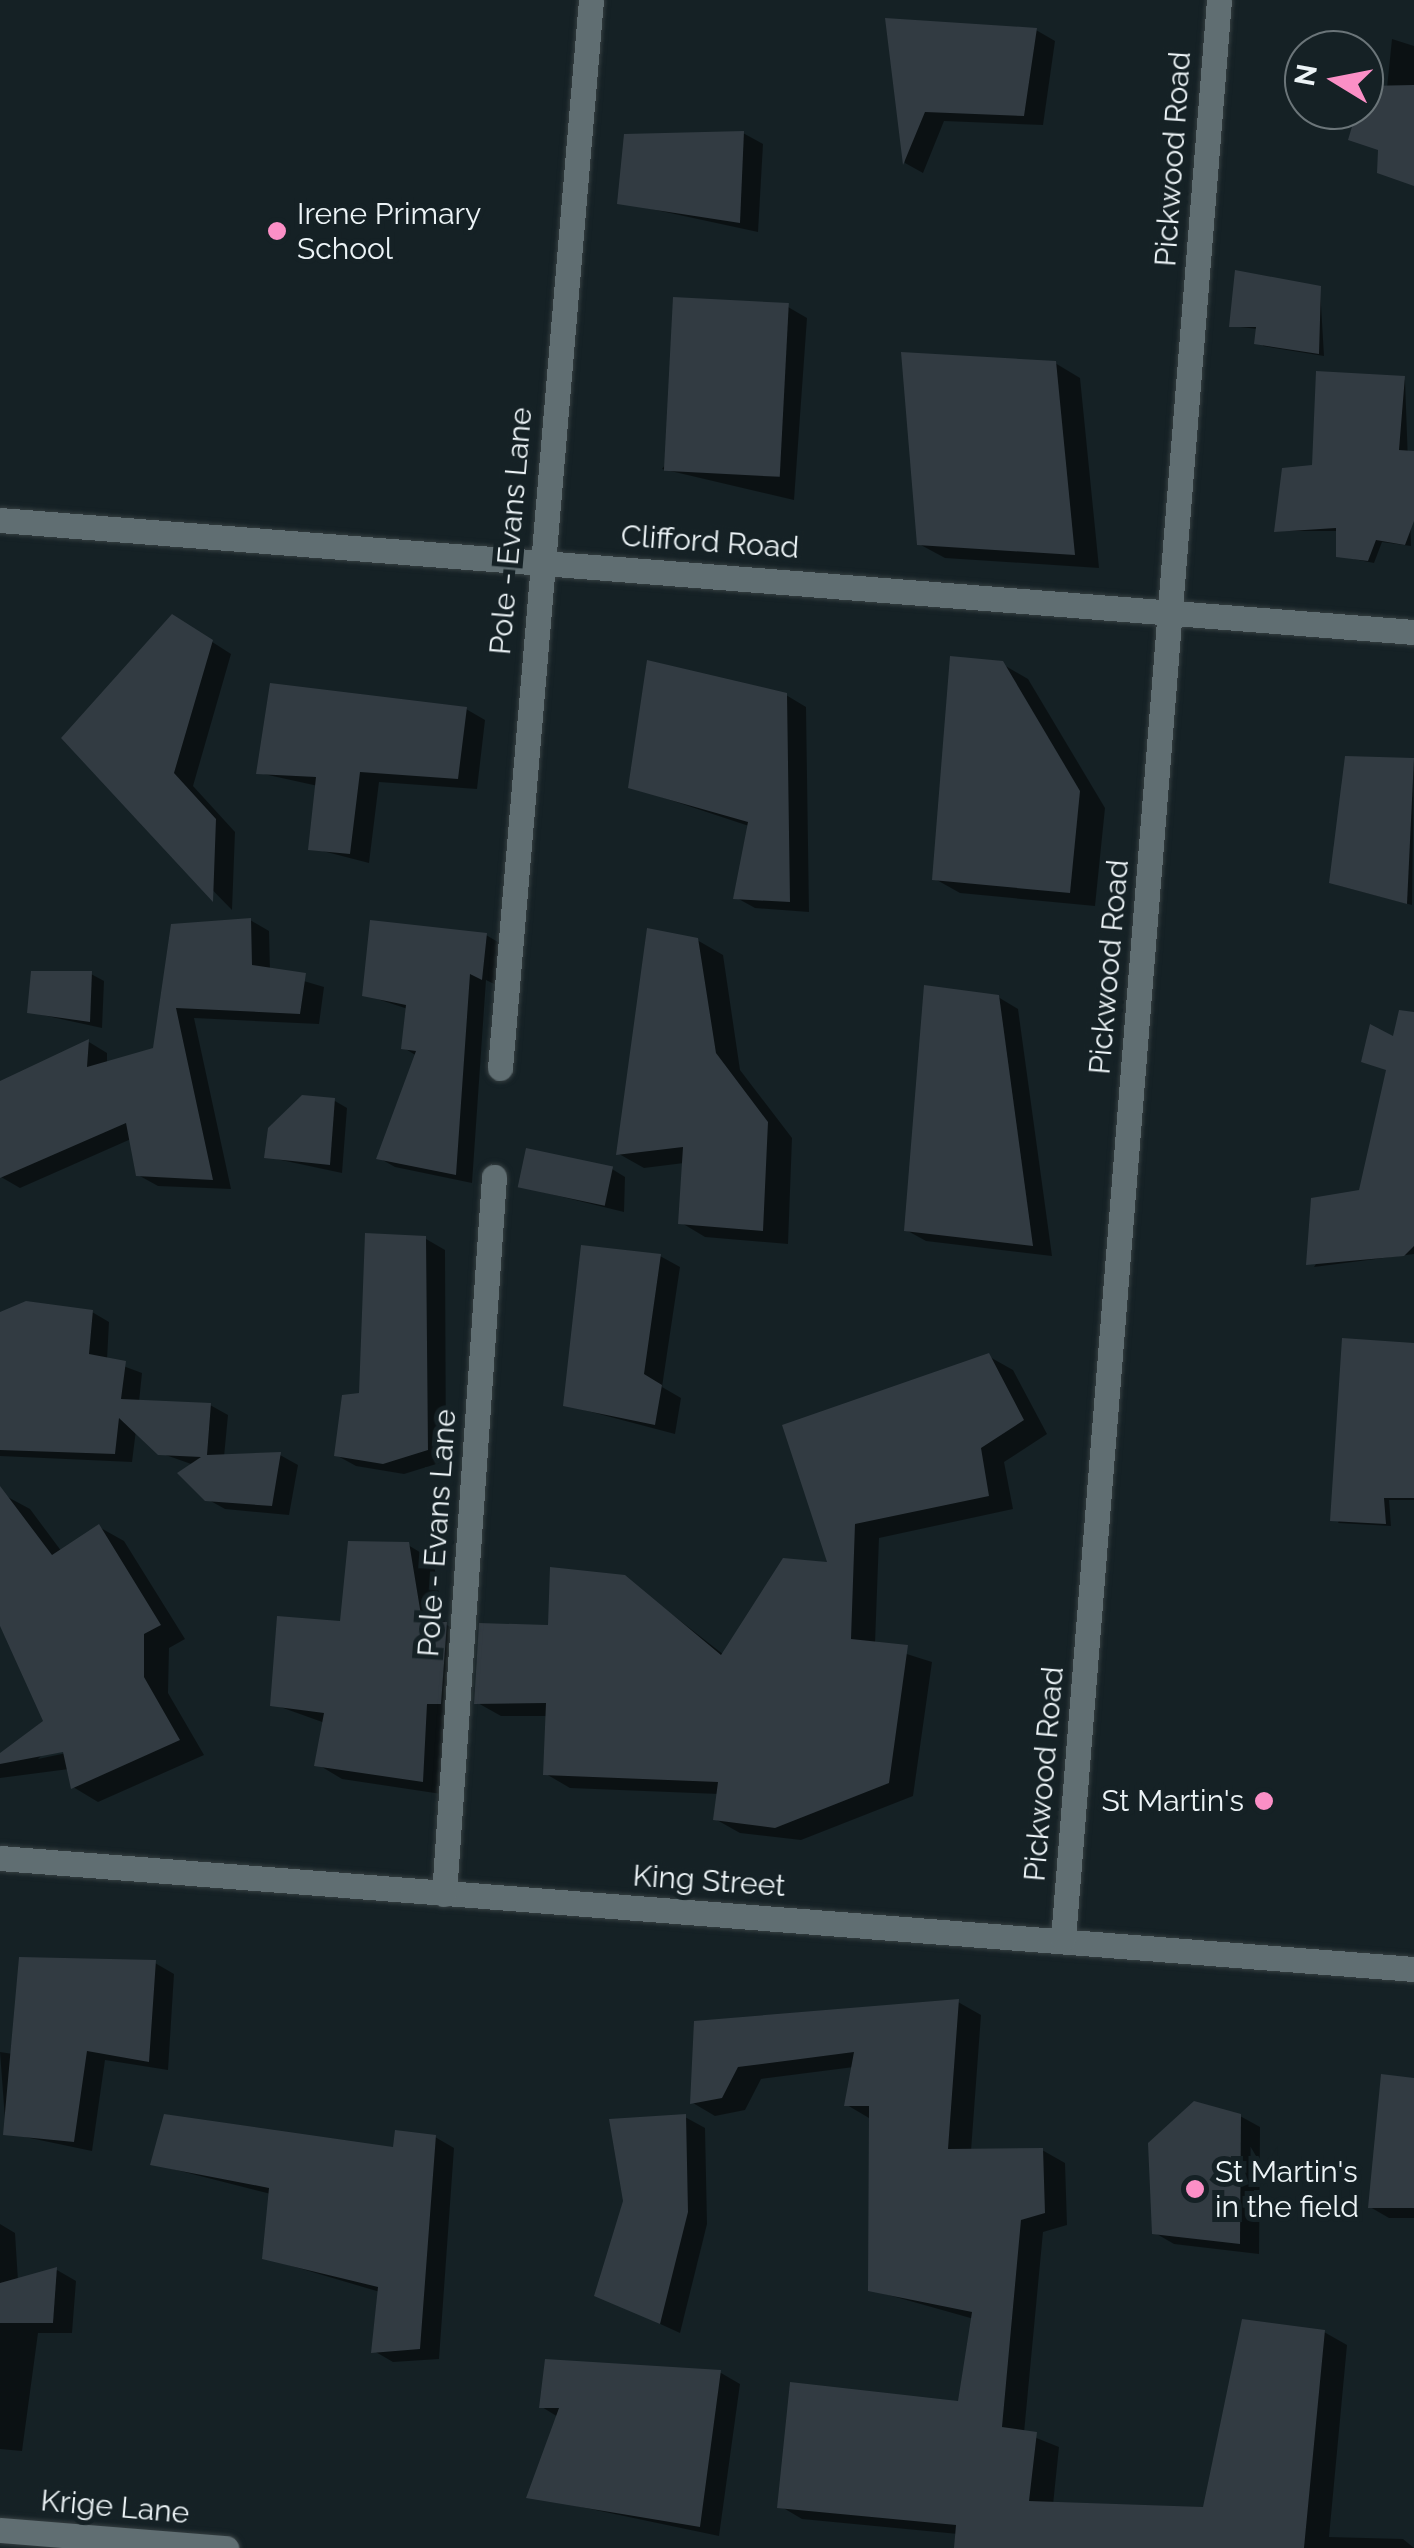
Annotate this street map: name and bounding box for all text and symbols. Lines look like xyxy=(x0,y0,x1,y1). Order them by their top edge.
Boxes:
north arrow xyxy=(1284,30,1384,130)
street label: Pickwood Road xyxy=(1148,50,1198,268)
text: N xyxy=(1288,62,1324,88)
place label: Irene Primary School xyxy=(297,196,481,266)
marker: Irene Primary School xyxy=(266,220,288,242)
street label: Pole - Evans Lane xyxy=(482,406,540,656)
street label: Clifford Road xyxy=(620,518,800,566)
street label: Pickwood Road xyxy=(1082,858,1136,1076)
street label: Pole - Evans Lane xyxy=(410,1408,464,1658)
street label: Pickwood Road xyxy=(1017,1665,1071,1883)
place label: St Martin's xyxy=(1101,1783,1244,1819)
marker: St Martin's xyxy=(1253,1790,1275,1812)
street label: King Street xyxy=(632,1858,786,1904)
place label: St Martin's in the field xyxy=(1215,2154,1359,2224)
marker: St Martin's in the field xyxy=(1184,2178,1206,2200)
street label: Krige Lane xyxy=(39,2483,191,2531)

